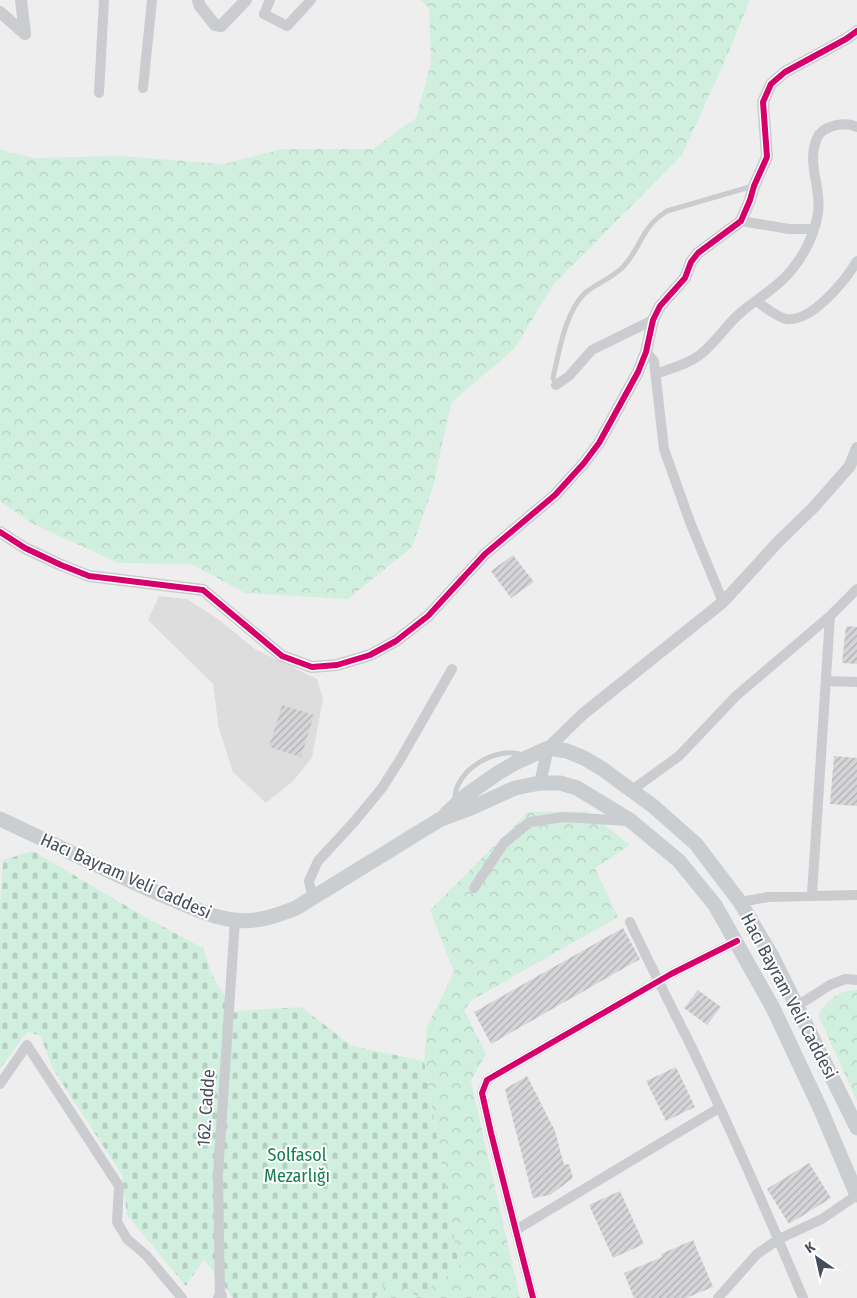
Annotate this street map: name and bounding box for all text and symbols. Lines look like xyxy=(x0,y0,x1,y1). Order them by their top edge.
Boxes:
street label: Hacı Bayram Veli Caddesi xyxy=(37,828,215,924)
street label: Hacı Bayram Veli Caddesi xyxy=(736,909,842,1083)
street label: 162. Cadde xyxy=(192,1068,220,1148)
park label: Solfasol Mezarlığı xyxy=(264,1144,330,1187)
north arrow xyxy=(792,1233,842,1283)
text: K xyxy=(802,1238,819,1257)

